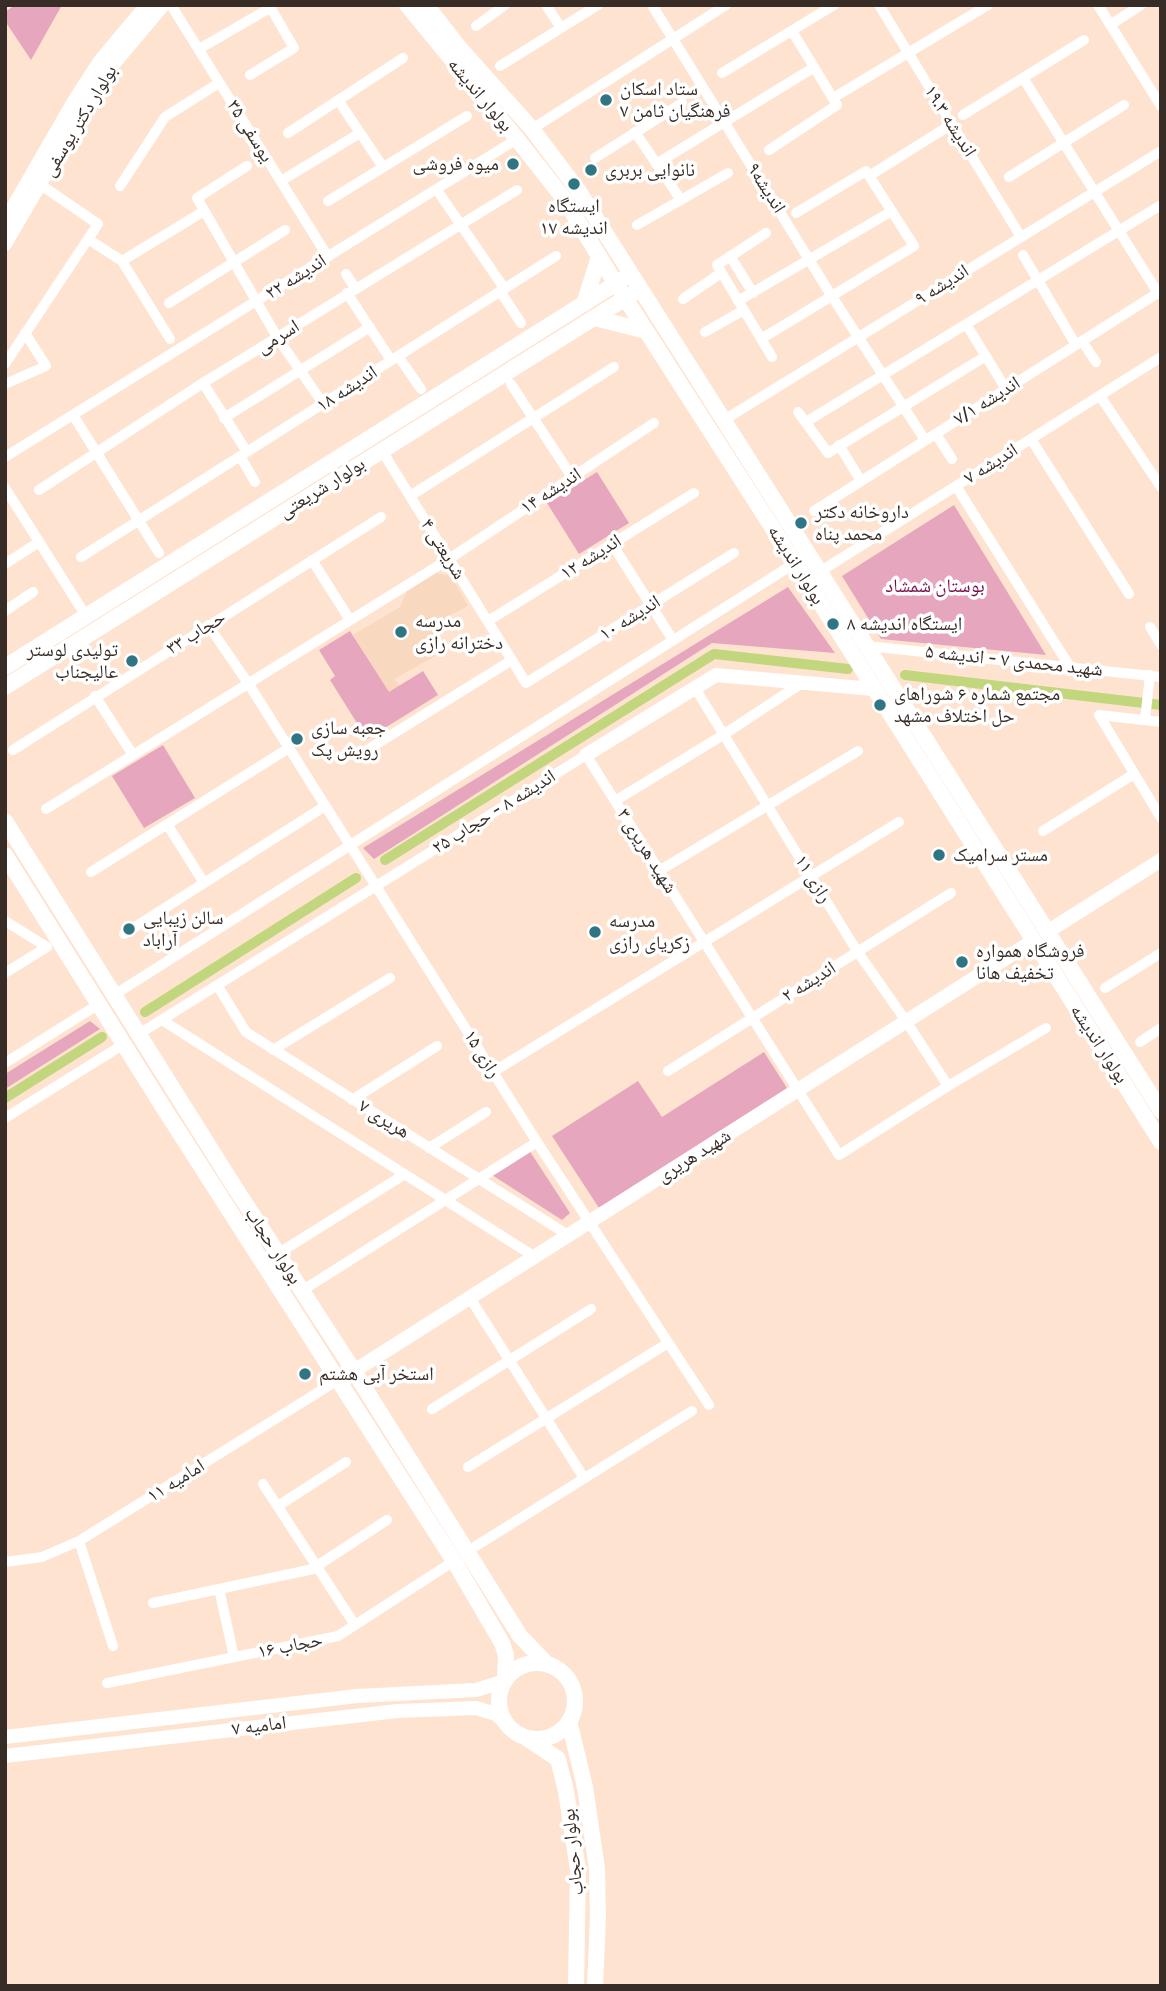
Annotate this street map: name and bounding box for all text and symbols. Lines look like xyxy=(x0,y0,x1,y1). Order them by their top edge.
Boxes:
street label: بولوار اندیشه xyxy=(442,53,518,137)
street label: بولوار دکتر یوسفی xyxy=(38,61,122,181)
place label: ستاد اسکان فرهنگیان ثامن ۷ xyxy=(620,78,731,122)
street label: اندیشه ۱۹.۳ xyxy=(919,81,981,161)
marker: ستاد اسکان فرهنگیان ثامن ۷ xyxy=(598,92,614,108)
street label: یوسفی ۳۵ xyxy=(222,95,278,167)
place label: میوه فروشی xyxy=(412,153,499,175)
marker: میوه فروشی xyxy=(505,156,521,172)
place label: نانوایی بربری xyxy=(605,159,695,181)
street label: اندیشه۹ xyxy=(742,159,790,217)
marker: نانوایی بربری xyxy=(583,162,599,178)
marker: ایستگاه اندیشه ۱۷ xyxy=(566,176,582,192)
place label: ایستگاه اندیشه ۱۷ xyxy=(540,195,608,239)
street label: اندیشه ۲۲ xyxy=(261,249,331,305)
street label: اندیشه ۹ xyxy=(911,260,973,310)
street label: اسرمی xyxy=(252,315,304,359)
street label: اندیشه ۱۸ xyxy=(312,361,382,417)
street label: اندیشه ۷/۱ xyxy=(950,372,1024,430)
street label: اندیشه ۷ xyxy=(960,439,1022,489)
street label: بولوار شریعتی xyxy=(275,452,369,524)
street label: اندیشه ۱۴ xyxy=(516,463,586,519)
place label: داروخانه دکتر محمد پناه xyxy=(815,501,909,545)
street label: شریعتی ۴ xyxy=(416,514,470,584)
marker: داروخانه دکتر محمد پناه xyxy=(793,515,809,531)
street label: بولوار اندیشه xyxy=(763,521,829,609)
street label: اندیشه ۱۲ xyxy=(556,529,626,585)
park label: بوستان شمشاد xyxy=(885,575,985,597)
street label: اندیشه ۱۰ xyxy=(595,590,665,646)
street label: حجاب ۳۳ xyxy=(162,606,230,660)
place label: مدرسه دخترانه رازی xyxy=(415,610,503,654)
place label: ایستگاه اندیشه ۸ xyxy=(847,613,962,635)
marker: ایستگاه اندیشه ۸ xyxy=(825,616,841,632)
marker: مدرسه دخترانه رازی xyxy=(393,624,409,640)
place label: تولیدی لوستر عالیجناب xyxy=(27,639,118,683)
street label: شهید محمدی ۷ - اندیشه ۵ xyxy=(924,640,1104,682)
marker: تولیدی لوستر عالیجناب xyxy=(124,653,140,669)
place label: مجتمع شماره ۶ شوراهای حل اختلاف مشهد xyxy=(894,683,1060,727)
marker: مجتمع شماره ۶ شوراهای حل اختلاف مشهد xyxy=(872,697,888,713)
place label: جعبه سازی رویش پک xyxy=(311,717,386,761)
marker: جعبه سازی رویش پک xyxy=(289,731,305,747)
street label: اندیشه ۸ - حجاب ۲۵ xyxy=(428,765,560,859)
street label: شهید هریری ۳ xyxy=(612,804,682,898)
place label: مستر سرامیک xyxy=(953,844,1048,866)
marker: مستر سرامیک xyxy=(931,847,947,863)
street label: رازی ۱۱ xyxy=(789,851,837,907)
place label: سالن زیبایی آراباد xyxy=(143,907,224,951)
place label: مدرسه زکریای رازی xyxy=(609,910,690,954)
marker: سالن زیبایی آراباد xyxy=(121,921,137,937)
marker: مدرسه زکریای رازی xyxy=(587,924,603,940)
place label: فروشگاه همواره تخفیف هانا xyxy=(976,940,1085,984)
marker: فروشگاه همواره تخفیف هانا xyxy=(954,954,970,970)
street label: اندیشه ۲ xyxy=(778,957,840,1007)
street label: بولوار اندیشه xyxy=(1065,1000,1133,1088)
street label: رازی ۱۵ xyxy=(458,1026,506,1082)
street label: هریری ۷ xyxy=(354,1094,414,1144)
street label: شهید هریری xyxy=(653,1124,735,1188)
street label: بولوار حجاب xyxy=(240,1203,306,1289)
place label: استخر آبی هشتم xyxy=(319,1363,434,1385)
marker: استخر آبی هشتم xyxy=(297,1366,313,1382)
street label: امامیه ۱۱ xyxy=(143,1455,209,1507)
street label: حجاب ۱۶ xyxy=(256,1629,324,1663)
street label: امامیه ۷ xyxy=(230,1711,288,1741)
street label: بولوار حجاب xyxy=(557,1807,589,1897)

